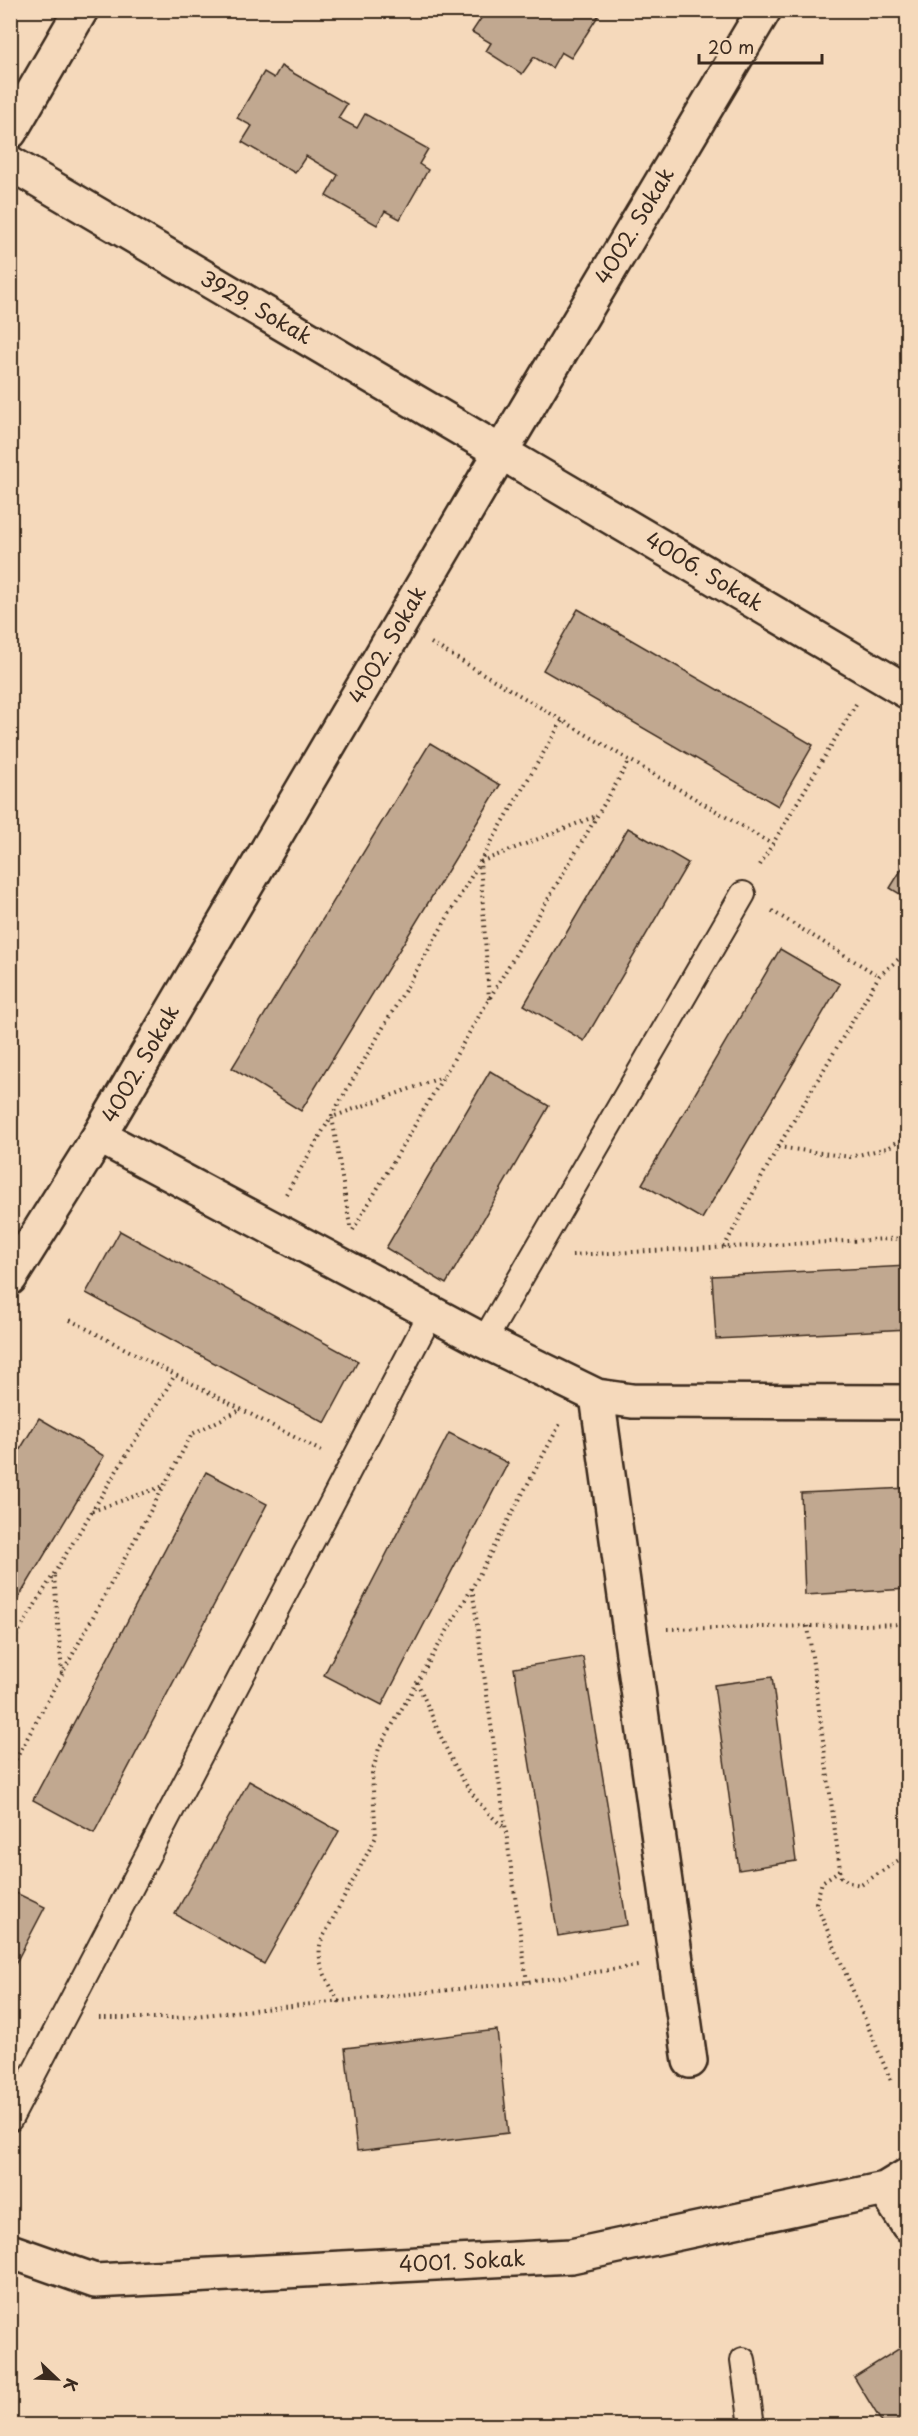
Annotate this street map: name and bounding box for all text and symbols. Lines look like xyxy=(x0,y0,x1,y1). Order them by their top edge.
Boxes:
scale bar xyxy=(699,27,822,65)
text: 20 m xyxy=(708,33,754,60)
street label: 4002. Sokak xyxy=(586,160,681,290)
street label: 3929. Sokak xyxy=(195,261,319,351)
street label: 4006. Sokak xyxy=(640,522,770,618)
street label: 4002. Sokak xyxy=(339,579,433,709)
street label: 4002. Sokak xyxy=(92,998,186,1128)
street label: 4001. Sokak xyxy=(398,2241,526,2279)
north arrow xyxy=(27,2349,87,2409)
text: K xyxy=(58,2375,85,2396)

